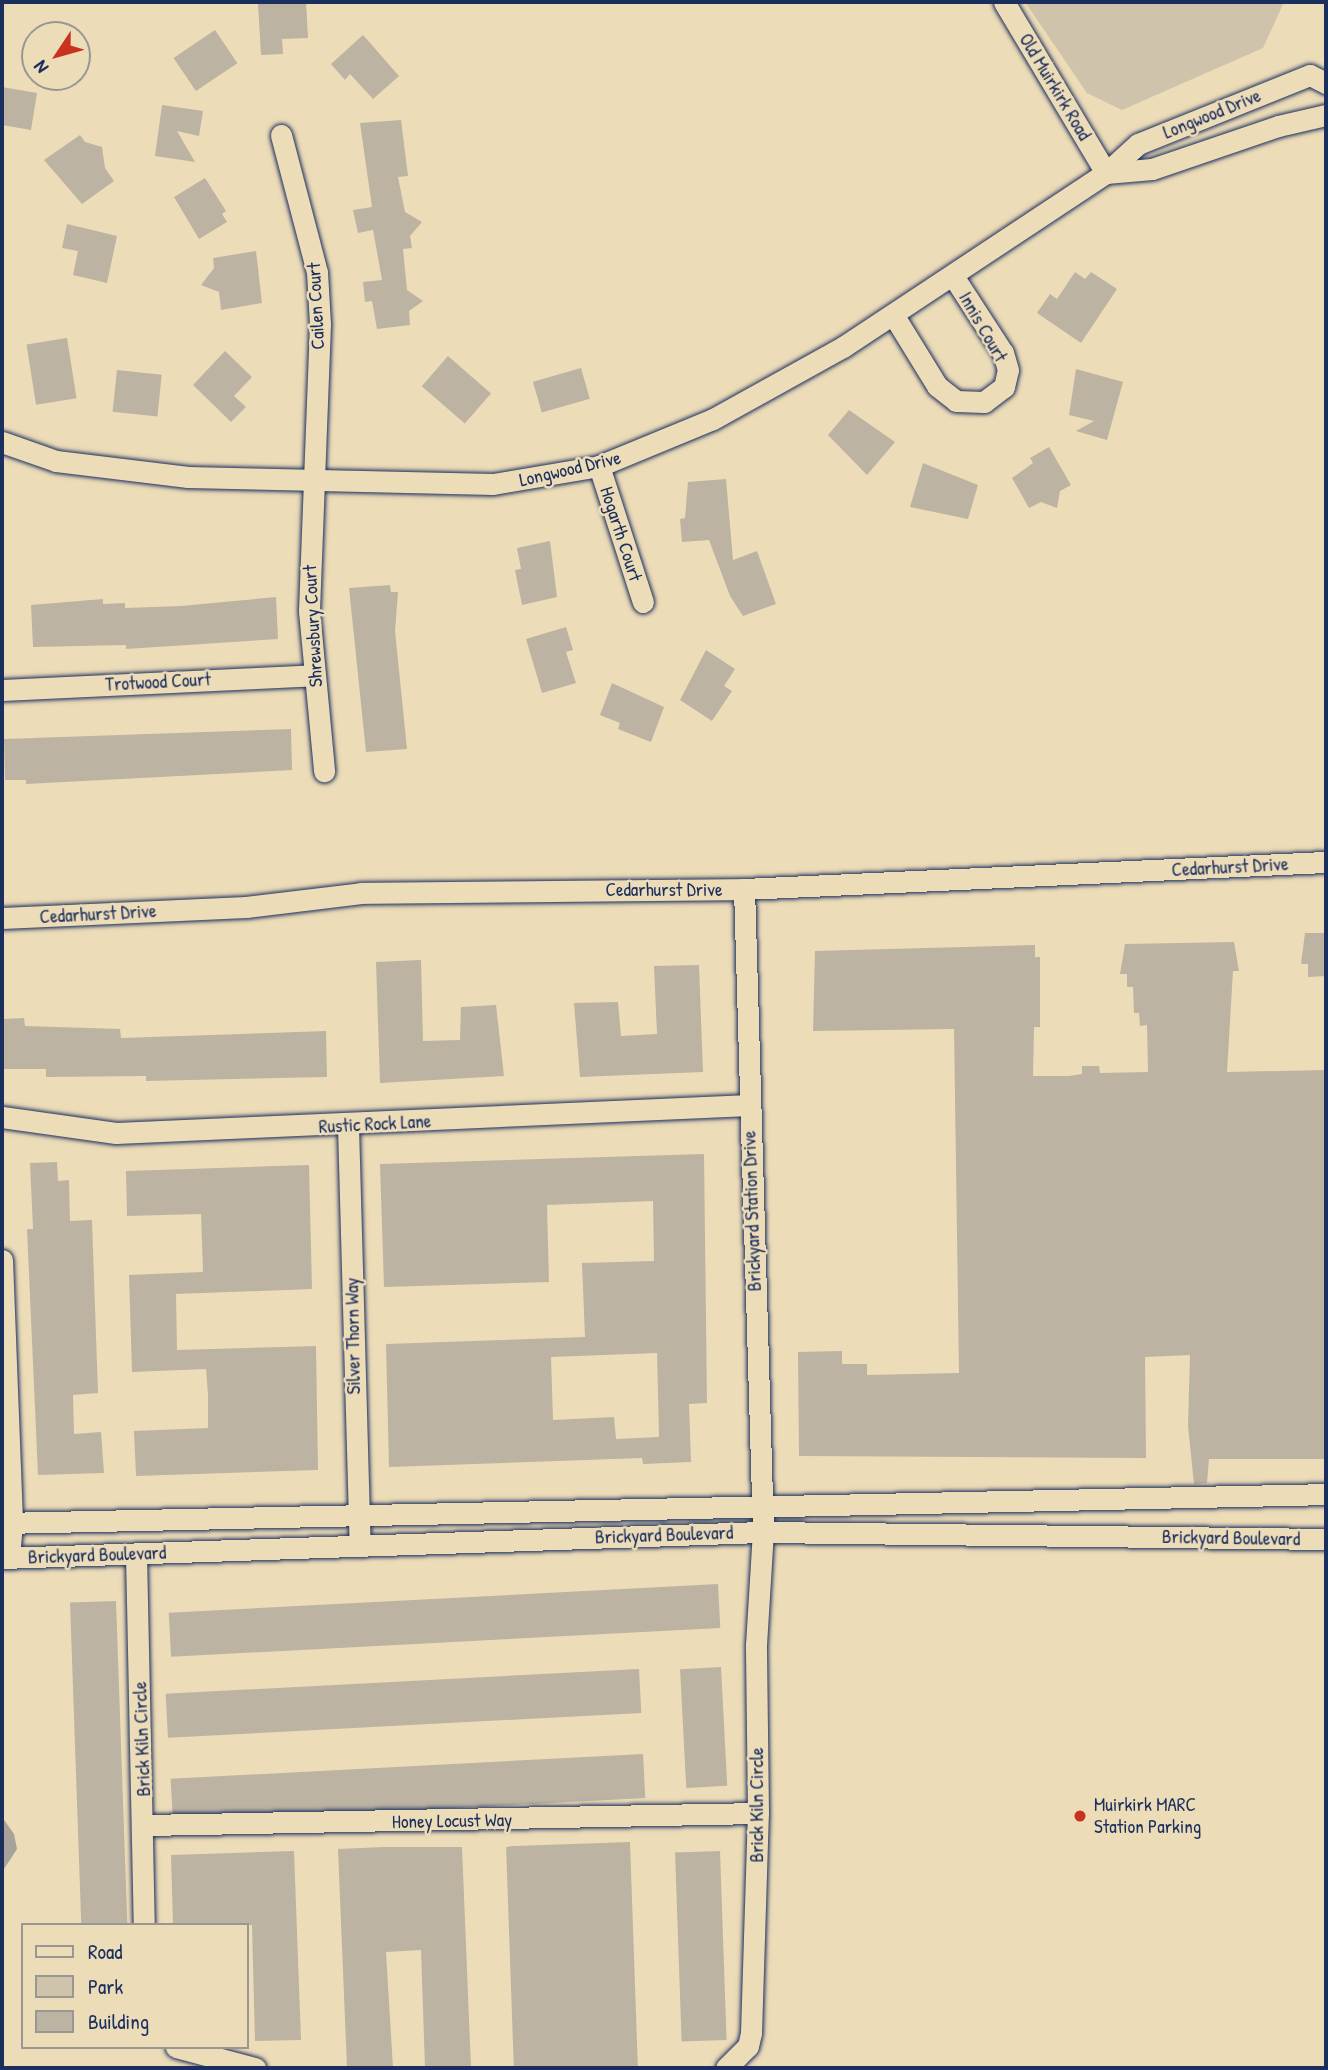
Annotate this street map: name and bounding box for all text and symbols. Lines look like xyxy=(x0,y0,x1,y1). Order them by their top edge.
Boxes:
north arrow xyxy=(21,21,91,91)
street label: Old Muirkirk Road xyxy=(1014,29,1096,145)
text: N xyxy=(27,55,54,79)
street label: Longwood Drive xyxy=(1160,84,1264,144)
street label: Cailen Court xyxy=(302,262,330,350)
street label: Innis Court xyxy=(954,288,1012,366)
street label: Longwood Drive xyxy=(517,446,623,492)
street label: Hogarth Court xyxy=(595,484,647,584)
street label: Shrewsbury Court xyxy=(298,564,328,688)
street label: Trotwood Court xyxy=(105,668,211,696)
street label: Cedarhurst Drive xyxy=(1171,853,1289,881)
street label: Cedarhurst Drive xyxy=(605,879,723,901)
street label: Cedarhurst Drive xyxy=(39,900,157,928)
street label: Rustic Rock Lane xyxy=(318,1110,432,1138)
street label: Brickyard Station Drive xyxy=(738,1130,766,1292)
street label: Silver Thorn Way xyxy=(341,1277,365,1395)
street label: Brickyard Boulevard xyxy=(594,1521,734,1549)
street label: Brickyard Boulevard xyxy=(1162,1525,1300,1551)
street label: Brickyard Boulevard xyxy=(27,1541,167,1569)
street label: Brick Kiln Circle xyxy=(129,1681,155,1797)
street label: Brick Kiln Circle xyxy=(746,1747,768,1863)
place label: Muirkirk MARC Station Parking xyxy=(1094,1794,1201,1838)
marker: Muirkirk MARC Station Parking xyxy=(1072,1808,1088,1824)
street label: Honey Locust Way xyxy=(392,1809,512,1833)
legend xyxy=(21,1923,248,2049)
text: Road xyxy=(88,1937,122,1966)
text: Park xyxy=(88,1972,123,2001)
text: Building xyxy=(88,2007,149,2036)

